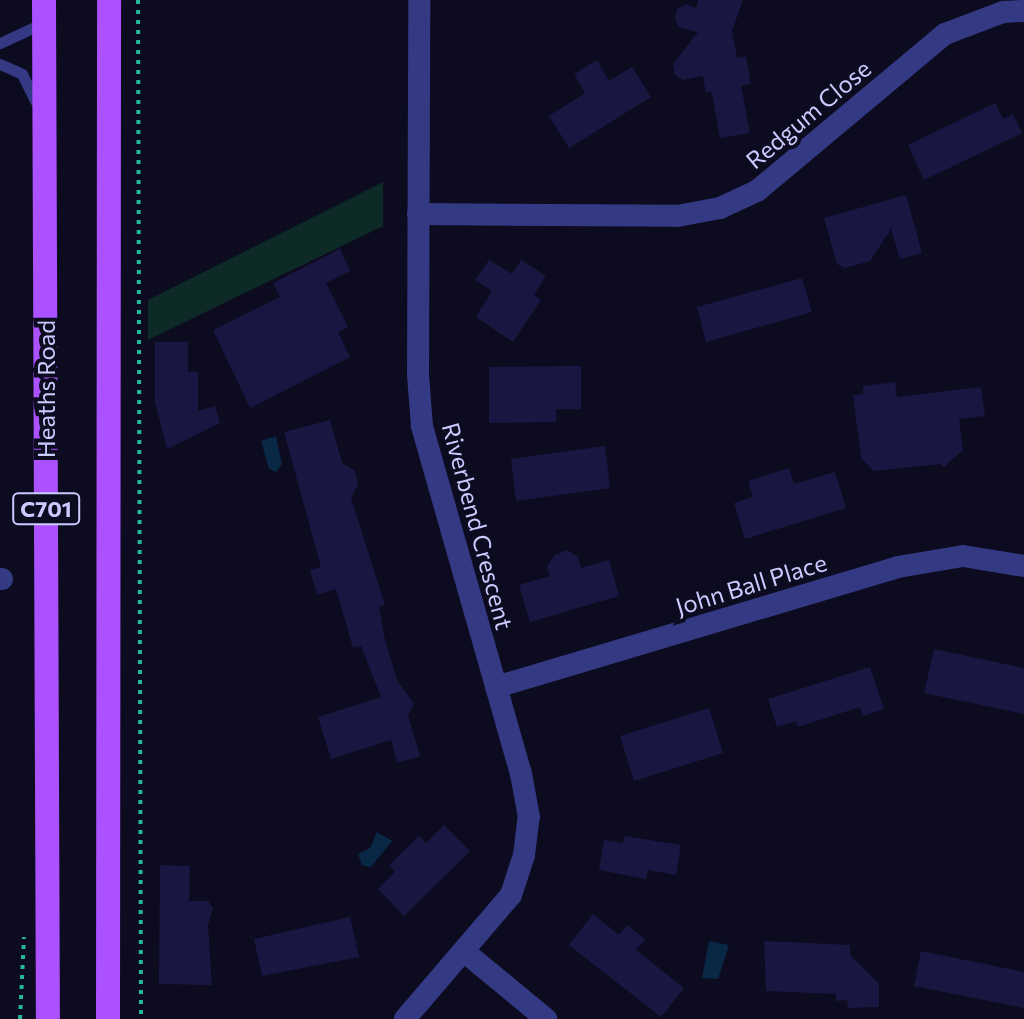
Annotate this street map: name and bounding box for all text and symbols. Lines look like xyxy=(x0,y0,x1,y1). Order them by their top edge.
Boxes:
street label: Redgum Close xyxy=(740,53,876,175)
street label: Heaths Road xyxy=(32,320,60,458)
street label: Riverbend Crescent xyxy=(437,420,519,632)
road number: C701 xyxy=(12,491,80,527)
street label: John Ball Place xyxy=(672,547,830,621)

